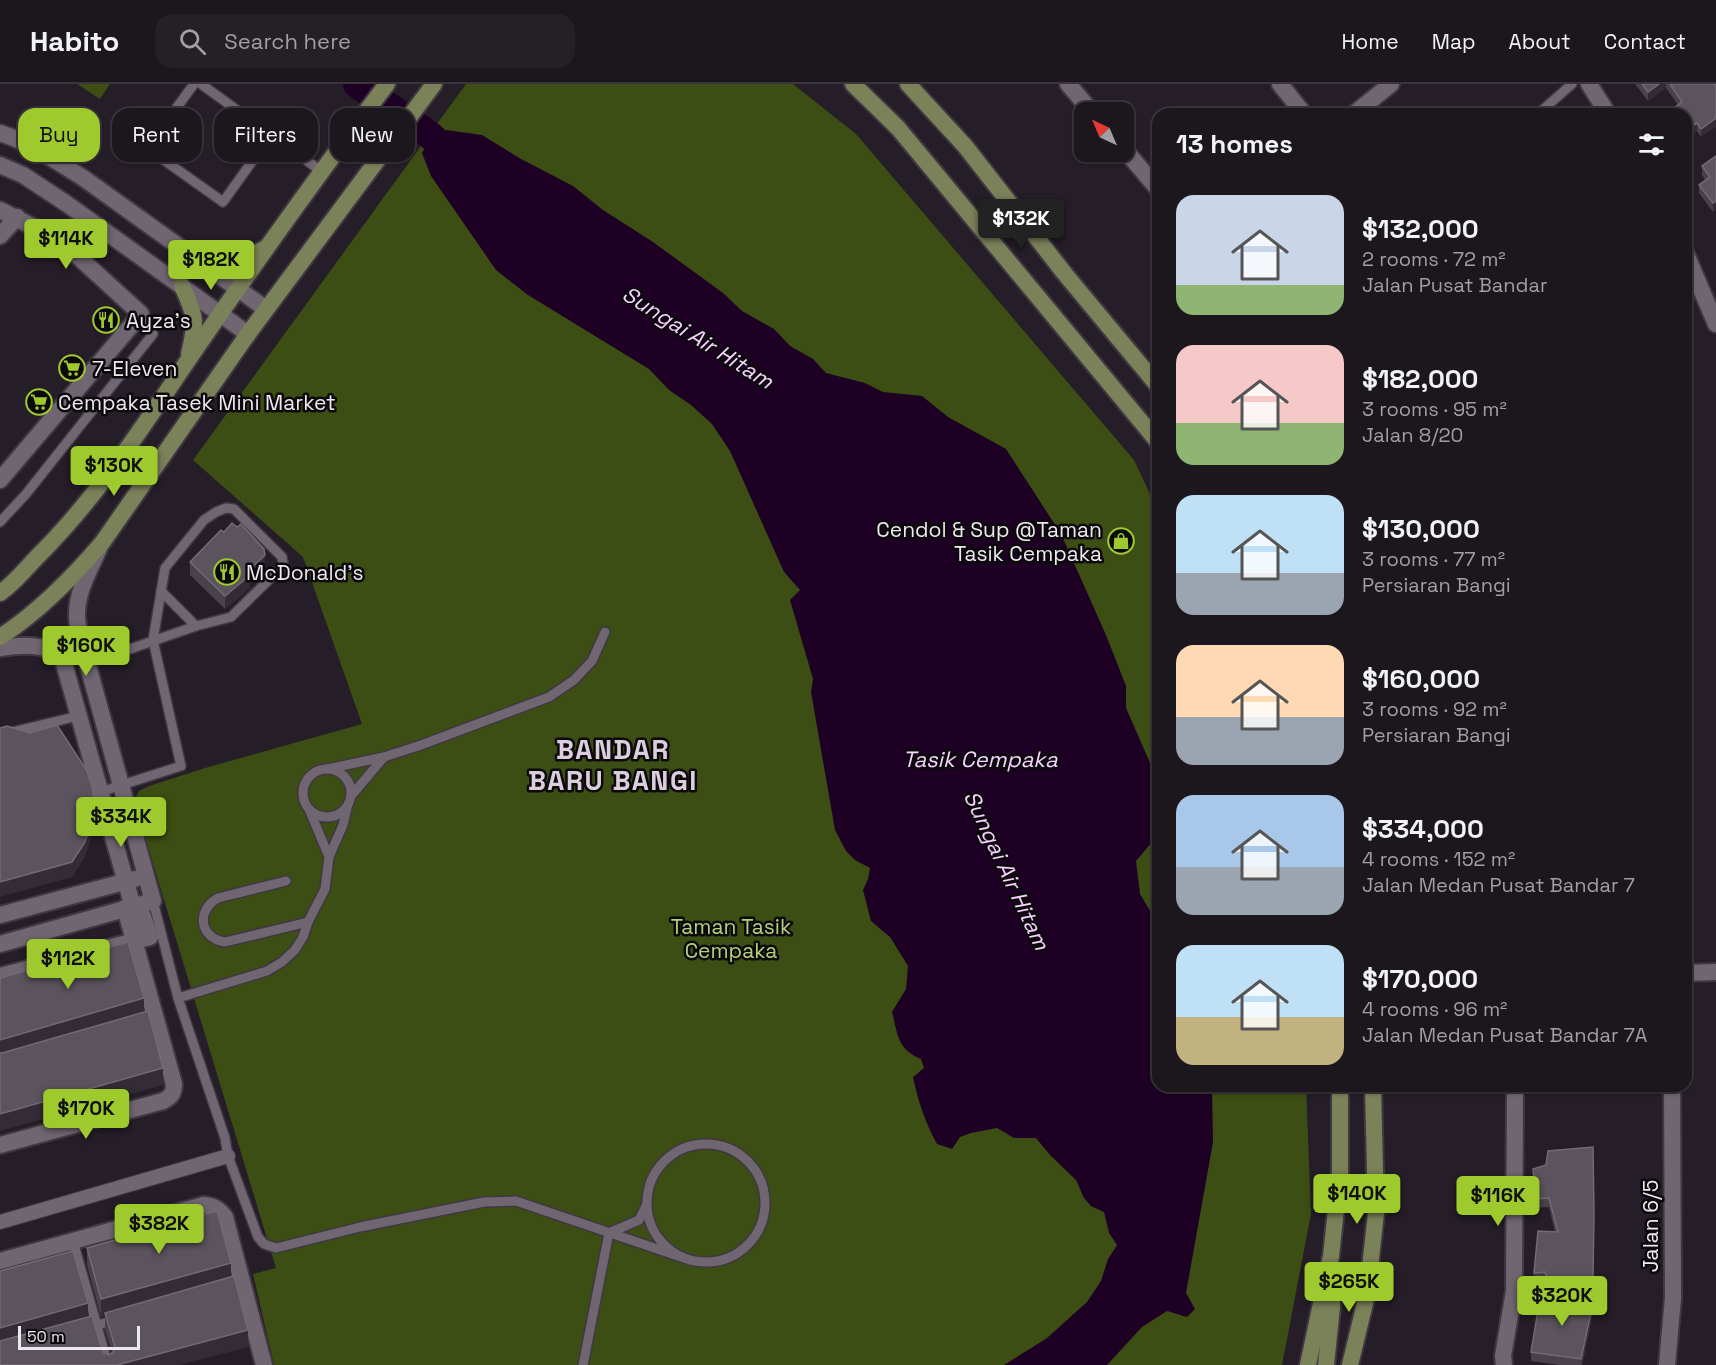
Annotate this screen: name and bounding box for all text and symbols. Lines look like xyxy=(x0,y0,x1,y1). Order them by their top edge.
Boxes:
search box xyxy=(155,14,575,68)
text: Habito xyxy=(30,23,119,59)
icon: search xyxy=(176,25,209,58)
text: Search here xyxy=(224,27,351,55)
text: Home xyxy=(1341,28,1399,55)
text: Map xyxy=(1432,28,1476,55)
text: About xyxy=(1509,28,1571,55)
text: Contact xyxy=(1604,28,1686,55)
north arrow xyxy=(1074,102,1134,162)
map controls xyxy=(1074,102,1134,162)
chip: Buy xyxy=(18,108,100,162)
chip: Rent xyxy=(112,108,202,162)
chip: Filters xyxy=(214,108,318,162)
chip: New xyxy=(330,108,415,162)
text: 13 homes xyxy=(1176,127,1293,161)
icon: filters xyxy=(1635,128,1668,161)
pin: $132K xyxy=(979,199,1063,250)
text: $132K xyxy=(992,205,1050,231)
text: $132,000 xyxy=(1362,212,1479,246)
pin: $114K xyxy=(24,219,108,270)
icon: home xyxy=(1224,219,1296,291)
text: $114K xyxy=(38,225,94,251)
pin: $182K xyxy=(169,240,253,291)
text: $182K xyxy=(182,246,240,272)
text: 2 rooms · 72 m² xyxy=(1362,246,1506,272)
text: Jalan Pusat Bandar xyxy=(1362,272,1548,298)
water label: Sungai Air Hitam xyxy=(617,279,780,395)
restaurant icon: Ayza's xyxy=(91,305,121,335)
place label: Ayza's xyxy=(126,307,191,334)
supermarket icon: 7-Eleven xyxy=(57,353,87,383)
place label: 7-Eleven xyxy=(92,355,177,382)
text: $182,000 xyxy=(1362,362,1478,396)
icon: home xyxy=(1224,369,1296,441)
supermarket icon: Cempaka Tasek Mini Market xyxy=(24,387,54,417)
place label: Cempaka Tasek Mini Market xyxy=(58,389,336,416)
text: 3 rooms · 95 m² xyxy=(1362,396,1507,422)
text: Jalan 8/20 xyxy=(1362,422,1463,448)
pin: $130K xyxy=(72,446,156,497)
text: $130K xyxy=(85,452,143,478)
text: $130,000 xyxy=(1362,512,1480,546)
place label: Cendol & Sup @Taman Tasik Cempaka xyxy=(876,516,1102,567)
icon: home xyxy=(1224,519,1296,591)
shop icon: Cendol & Sup @Taman Tasik Cempaka xyxy=(1106,526,1136,556)
text: 3 rooms · 77 m² xyxy=(1362,546,1505,572)
restaurant icon: McDonald's xyxy=(212,557,242,587)
place label: McDonald's xyxy=(246,559,364,586)
text: Persiaran Bangi xyxy=(1362,572,1511,598)
pin: $160K xyxy=(44,626,128,677)
text: $160K xyxy=(57,632,116,658)
text: $160,000 xyxy=(1362,662,1480,696)
icon: home xyxy=(1224,669,1296,741)
text: 3 rooms · 92 m² xyxy=(1362,696,1507,722)
text: Persiaran Bangi xyxy=(1362,722,1511,748)
district label: BANDAR BARU BANGI xyxy=(528,732,698,798)
water label: Tasik Cempaka xyxy=(902,745,1058,773)
water label: Sungai Air Hitam xyxy=(958,786,1057,955)
pin: $334K xyxy=(79,797,163,848)
text: $334K xyxy=(90,803,152,829)
text: $334,000 xyxy=(1362,812,1484,846)
icon: home xyxy=(1224,819,1296,891)
text: 4 rooms · 152 m² xyxy=(1362,846,1515,872)
text: Jalan Medan Pusat Bandar 7 xyxy=(1362,872,1635,898)
park label: Taman Tasik Cempaka xyxy=(671,913,791,964)
pin: $112K xyxy=(26,939,110,990)
text: $112K xyxy=(41,945,95,971)
text: $170,000 xyxy=(1362,962,1478,996)
icon: home xyxy=(1224,969,1296,1041)
text: 4 rooms · 96 m² xyxy=(1362,996,1507,1022)
text: Jalan Medan Pusat Bandar 7A xyxy=(1362,1022,1647,1048)
pin: $170K xyxy=(44,1089,128,1140)
text: $170K xyxy=(57,1095,115,1121)
pin: $140K xyxy=(1315,1174,1399,1225)
pin: $116K xyxy=(1456,1176,1540,1227)
text: $140K xyxy=(1327,1180,1387,1206)
street label: Jalan 6/5 xyxy=(1637,1180,1664,1272)
text: $116K xyxy=(1470,1182,1526,1208)
pin: $382K xyxy=(117,1204,201,1255)
text: $382K xyxy=(129,1210,189,1236)
pin: $265K xyxy=(1307,1262,1391,1313)
text: $265K xyxy=(1319,1268,1379,1294)
pin: $320K xyxy=(1520,1276,1604,1327)
text: $320K xyxy=(1531,1282,1593,1308)
scale bar xyxy=(18,1323,140,1350)
text: 50 m xyxy=(27,1326,65,1347)

